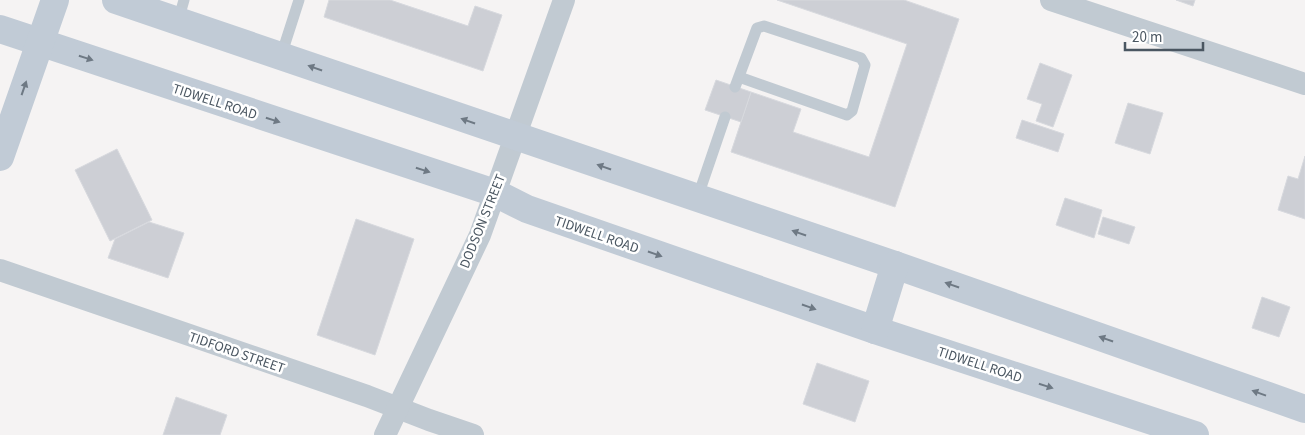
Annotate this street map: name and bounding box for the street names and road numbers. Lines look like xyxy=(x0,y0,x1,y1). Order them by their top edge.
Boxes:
street label: TIDWELL ROAD xyxy=(170,79,260,125)
street label: DODSON STREET xyxy=(455,171,511,272)
street label: TIDWELL ROAD xyxy=(552,211,641,259)
street label: TIDFORD STREET xyxy=(186,327,288,379)
street label: TIDWELL ROAD xyxy=(935,342,1025,388)

